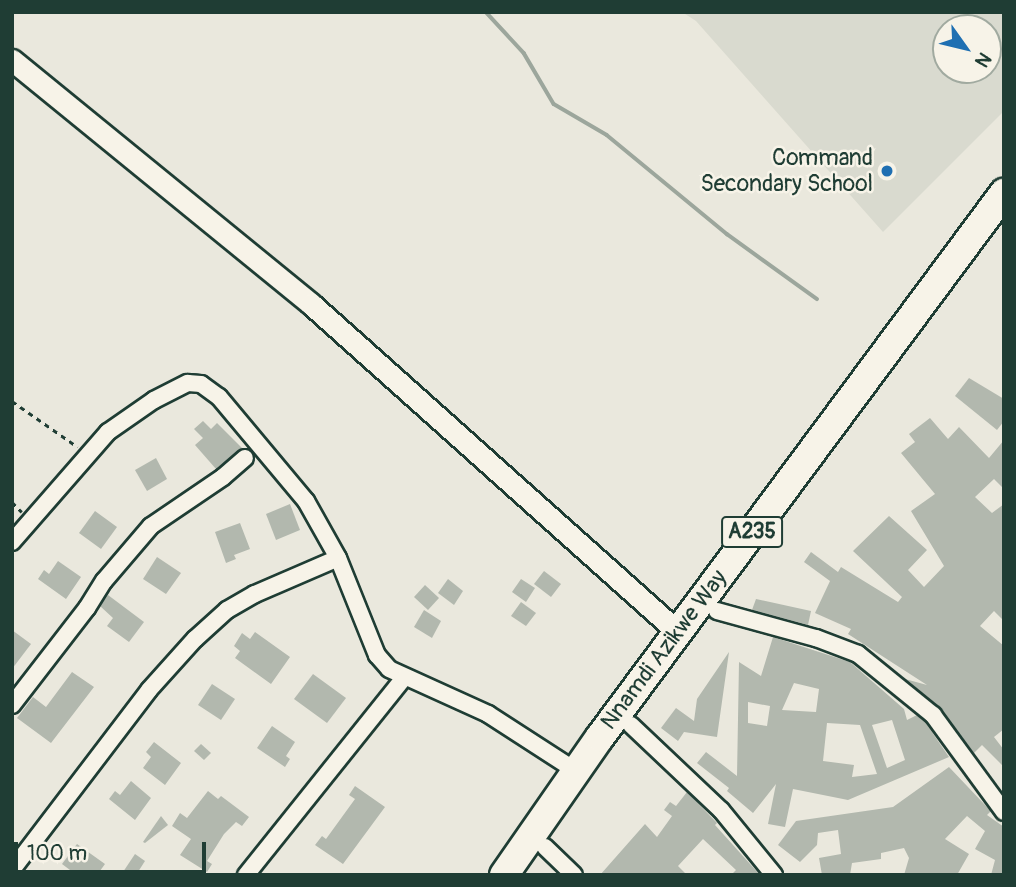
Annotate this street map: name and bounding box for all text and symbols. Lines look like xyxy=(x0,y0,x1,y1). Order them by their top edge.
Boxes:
north arrow xyxy=(932,14,1002,84)
text: N xyxy=(969,48,996,72)
place label: Command Secondary School xyxy=(700,144,873,198)
marker: Command Secondary School xyxy=(879,163,895,179)
road number: A235 xyxy=(720,514,784,550)
street label: Nnamdi Azikwe Way xyxy=(595,565,733,735)
scale bar xyxy=(18,828,210,872)
text: 100 m xyxy=(27,840,87,867)

